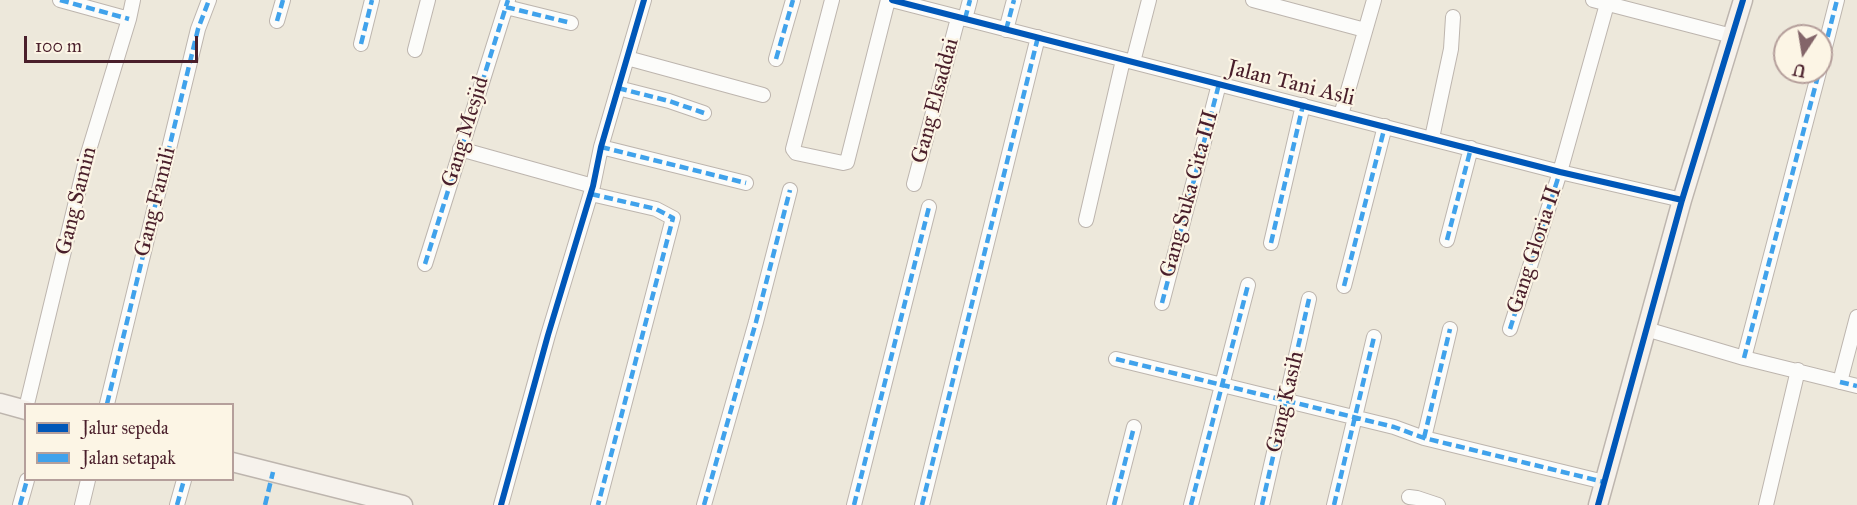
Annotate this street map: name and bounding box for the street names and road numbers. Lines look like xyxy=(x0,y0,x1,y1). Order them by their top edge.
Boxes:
street label: Gang Elsaddai xyxy=(907,35,965,167)
street label: Jalan Tani Asli xyxy=(1225,55,1357,113)
street label: Gang Mesjid xyxy=(437,73,495,191)
street label: Gang Suka Cita III xyxy=(1155,108,1225,280)
street label: Gang Samin xyxy=(51,144,103,258)
street label: Gang Famili xyxy=(130,144,182,260)
street label: Gang Gloria II xyxy=(1502,183,1568,317)
street label: Gang Kasih xyxy=(1262,349,1310,455)

